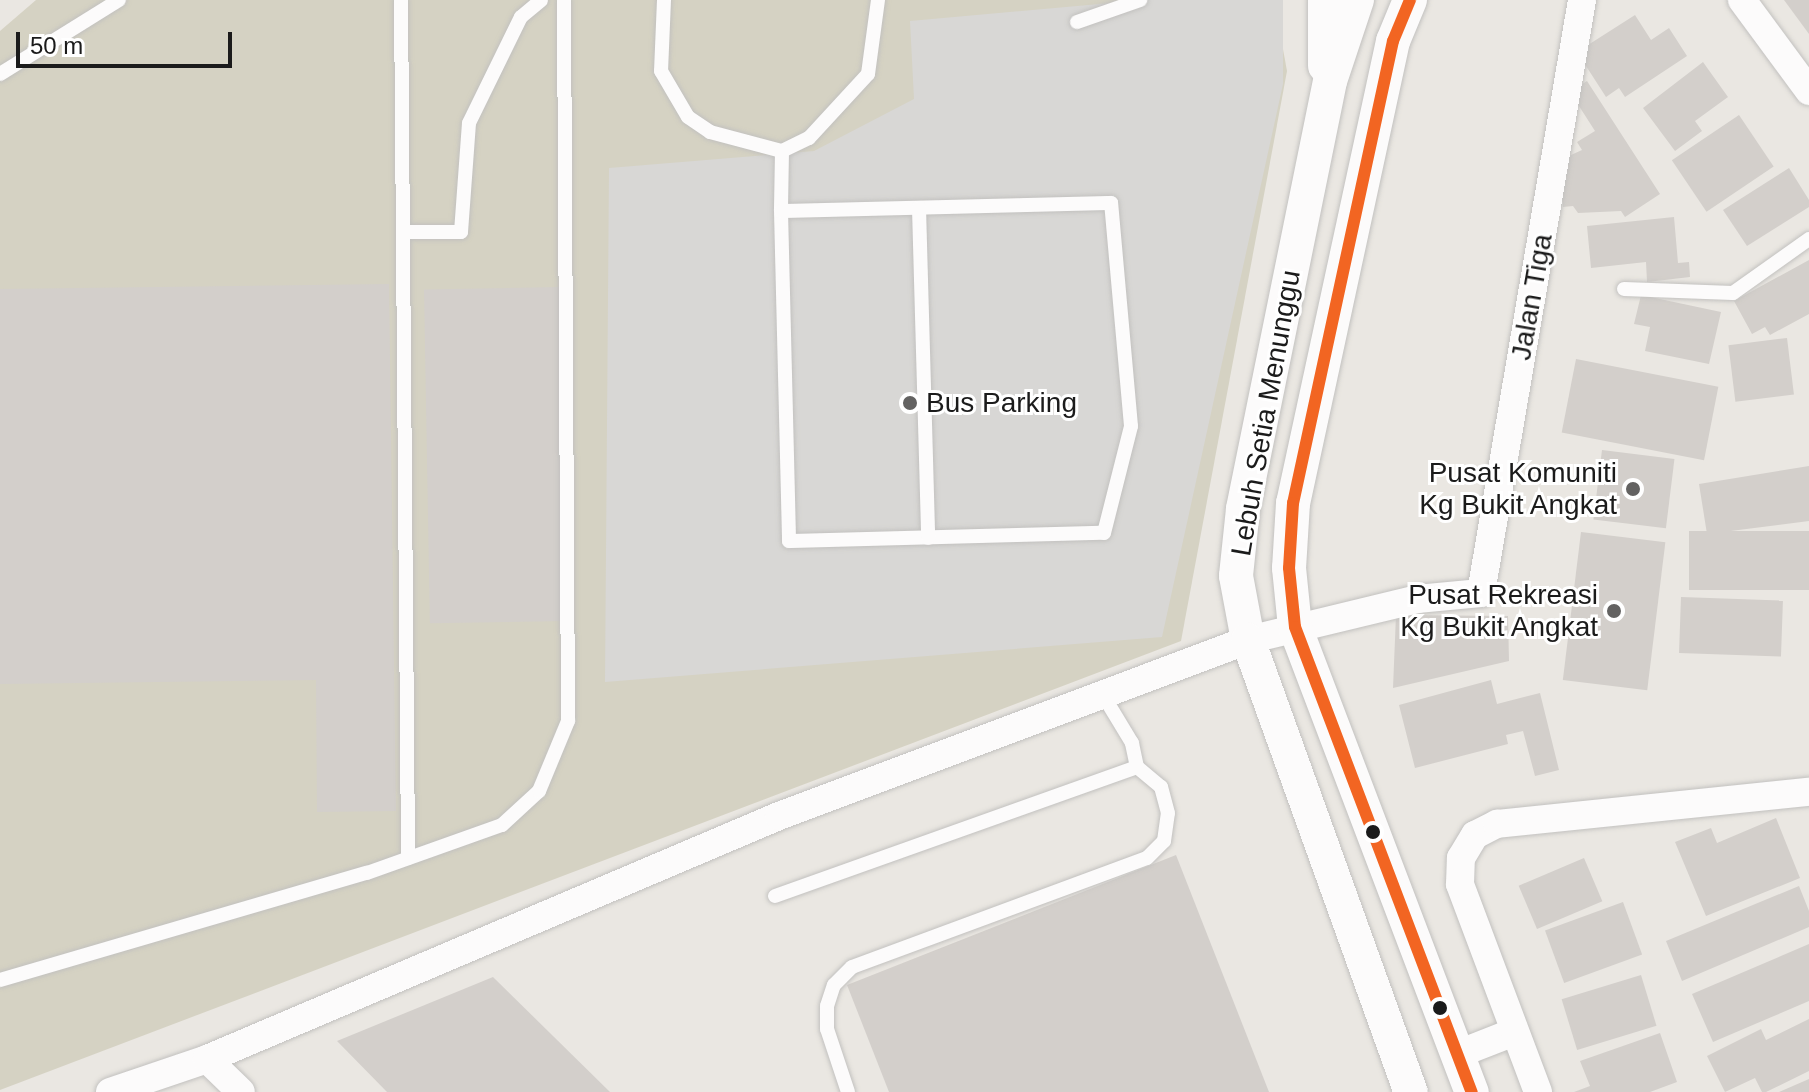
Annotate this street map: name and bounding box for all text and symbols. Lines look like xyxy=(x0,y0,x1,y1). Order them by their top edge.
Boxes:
scale bar xyxy=(20,16,236,66)
text: 50 m xyxy=(30,32,83,59)
street label: Jalan Tiga xyxy=(1504,231,1560,363)
street label: Lebuh Setia Menunggu xyxy=(1224,267,1308,559)
place label: Bus Parking xyxy=(926,386,1077,420)
marker: Bus Parking xyxy=(901,394,919,412)
place label: Pusat Komuniti Kg Bukit Angkat xyxy=(1418,456,1617,522)
marker: Pusat Komuniti Kg Bukit Angkat xyxy=(1624,480,1642,498)
place label: Pusat Rekreasi Kg Bukit Angkat xyxy=(1399,578,1598,644)
marker: Pusat Rekreasi Kg Bukit Angkat xyxy=(1605,602,1623,620)
unlabelled marker xyxy=(1365,824,1381,840)
unlabelled marker xyxy=(1432,1000,1448,1016)

